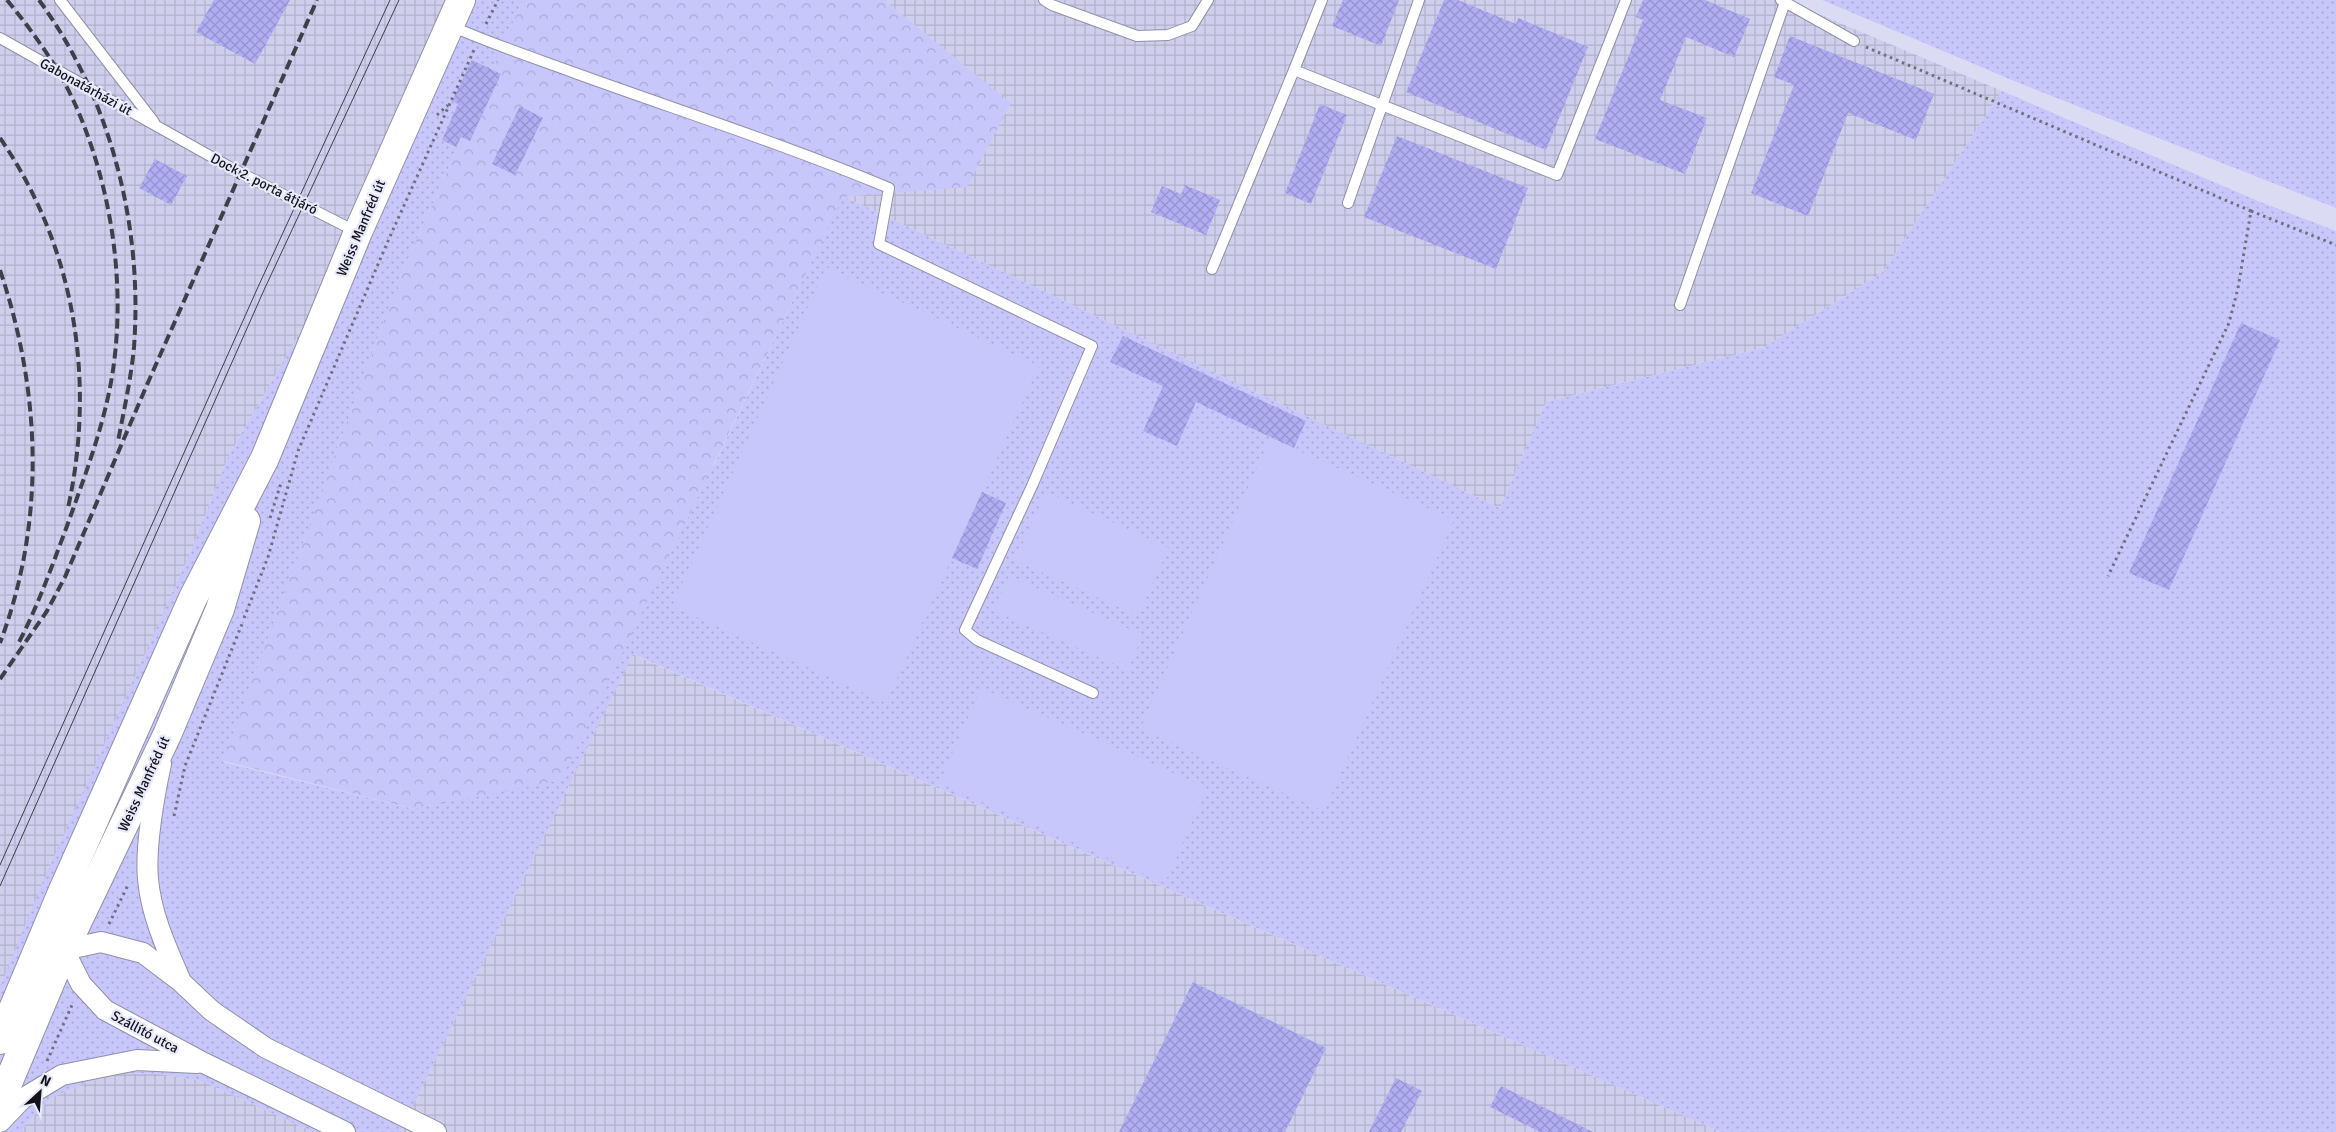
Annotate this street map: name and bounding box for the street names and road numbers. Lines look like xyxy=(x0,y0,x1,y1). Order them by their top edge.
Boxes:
street label: Gabonatárházi út xyxy=(37,55,135,119)
street label: Dock 2. porta átjáró xyxy=(208,150,320,218)
street label: Weiss Manfréd út xyxy=(333,177,389,279)
street label: Weiss Manfréd út xyxy=(114,733,174,834)
street label: Szállító utca xyxy=(108,1007,182,1057)

